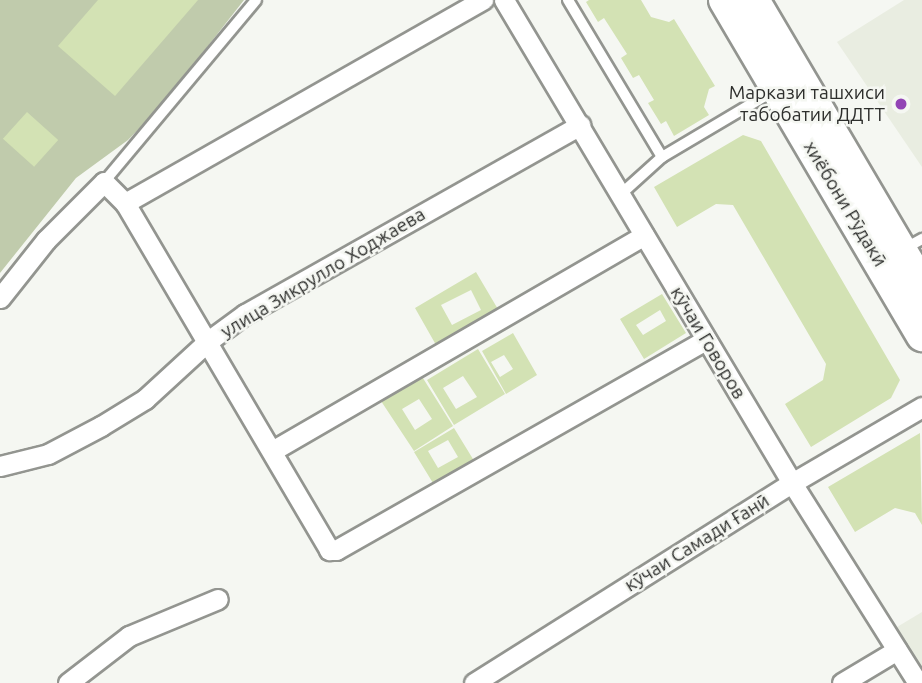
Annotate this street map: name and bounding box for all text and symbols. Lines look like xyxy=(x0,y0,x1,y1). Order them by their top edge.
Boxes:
place label: Маркази ташхиси табобатии ДДТТ xyxy=(729,82,885,126)
marker: Маркази ташхиси табобатии ДДТТ xyxy=(891,94,911,114)
street label: хиёбони Рӯдакӣ xyxy=(799,137,891,271)
street label: улица Зикрулло Ходжаева xyxy=(217,203,429,343)
street label: кӯчаи Говоров xyxy=(665,283,751,403)
street label: кӯчаи Самади Ғанӣ xyxy=(620,489,774,597)

